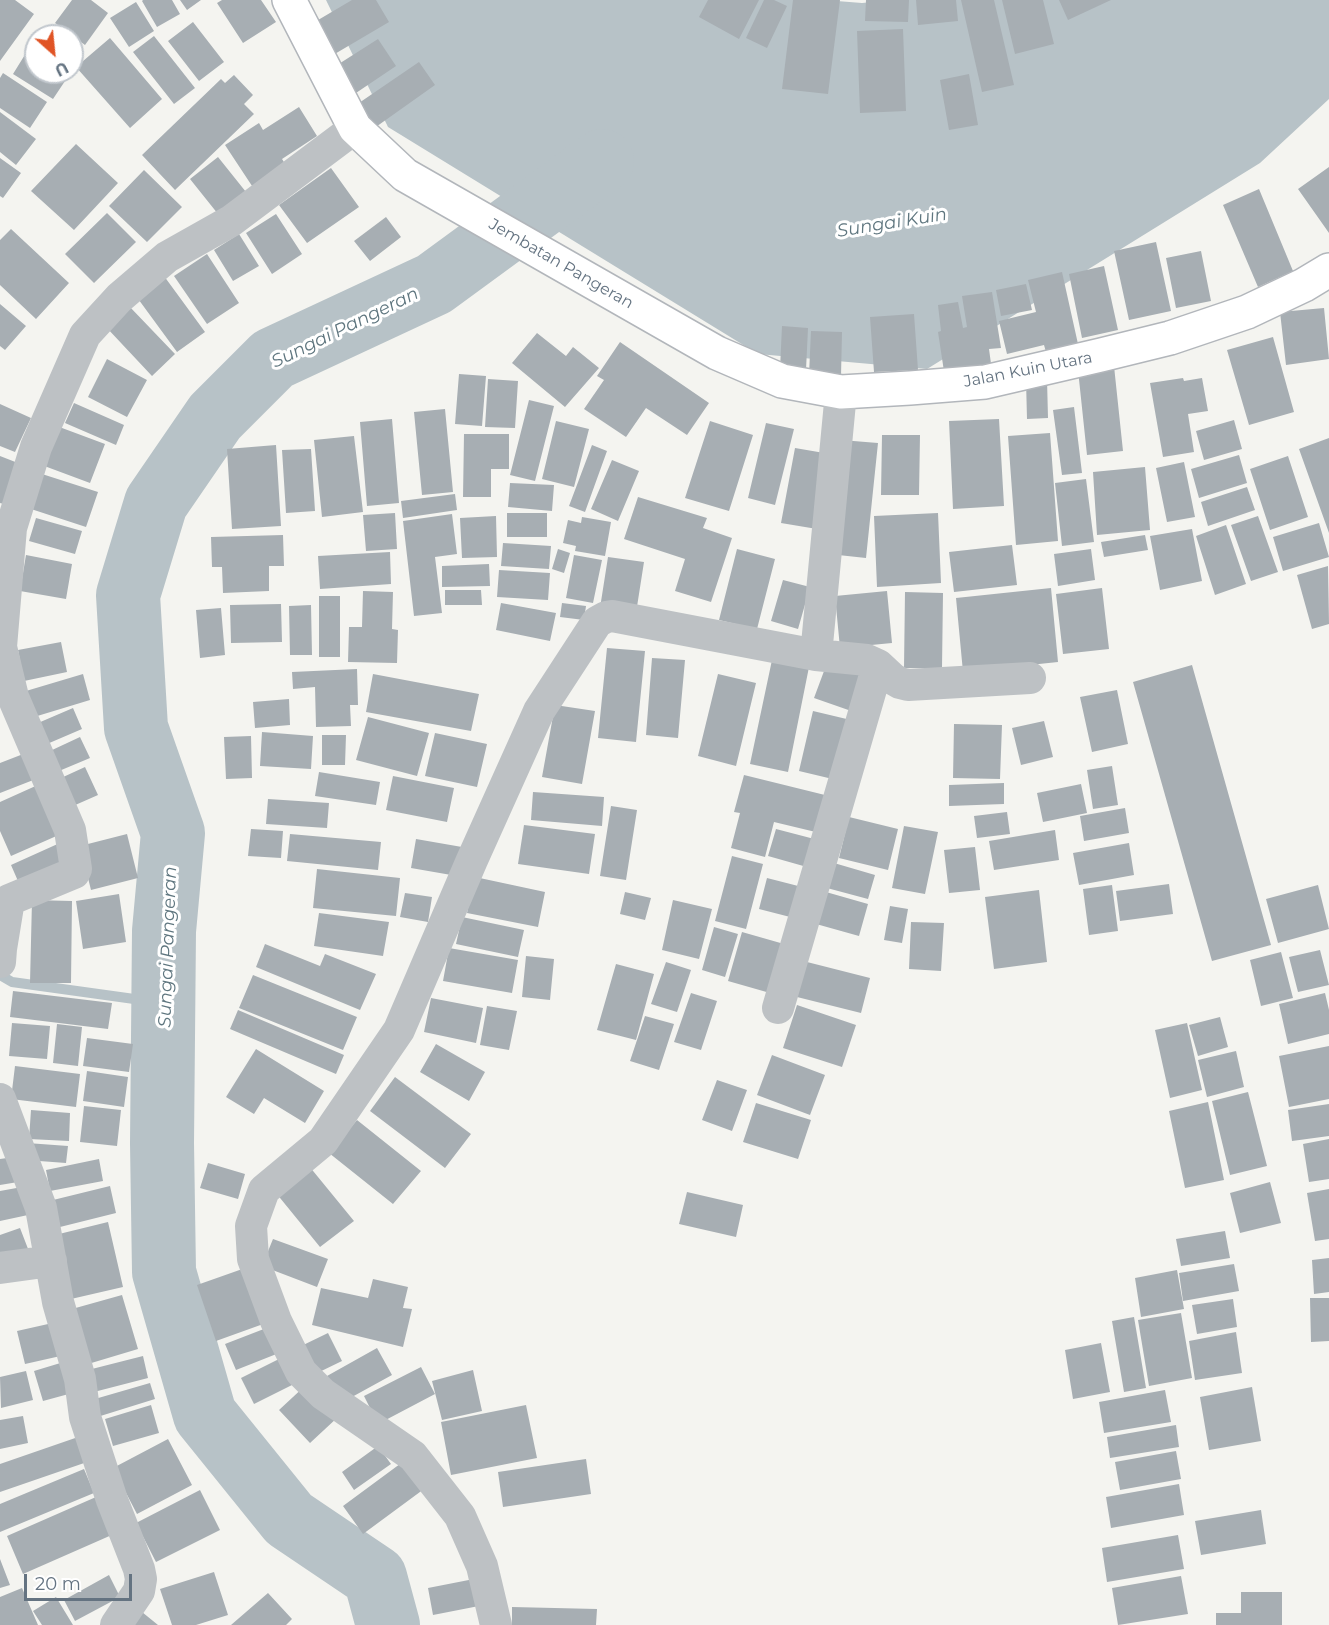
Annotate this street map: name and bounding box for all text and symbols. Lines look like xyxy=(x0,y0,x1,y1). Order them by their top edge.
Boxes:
north arrow xyxy=(24,24,84,84)
text: U xyxy=(52,57,71,80)
water label: Sungai Kuin xyxy=(835,204,949,242)
street label: Jembatan Pangeran xyxy=(485,215,637,313)
water label: Sungai Pangeran xyxy=(268,283,422,373)
street label: Jalan Kuin Utara xyxy=(962,348,1094,392)
water label: Sungai Pangeran xyxy=(154,866,182,1028)
scale bar xyxy=(27,1562,135,1600)
text: 20 m xyxy=(35,1573,81,1595)

